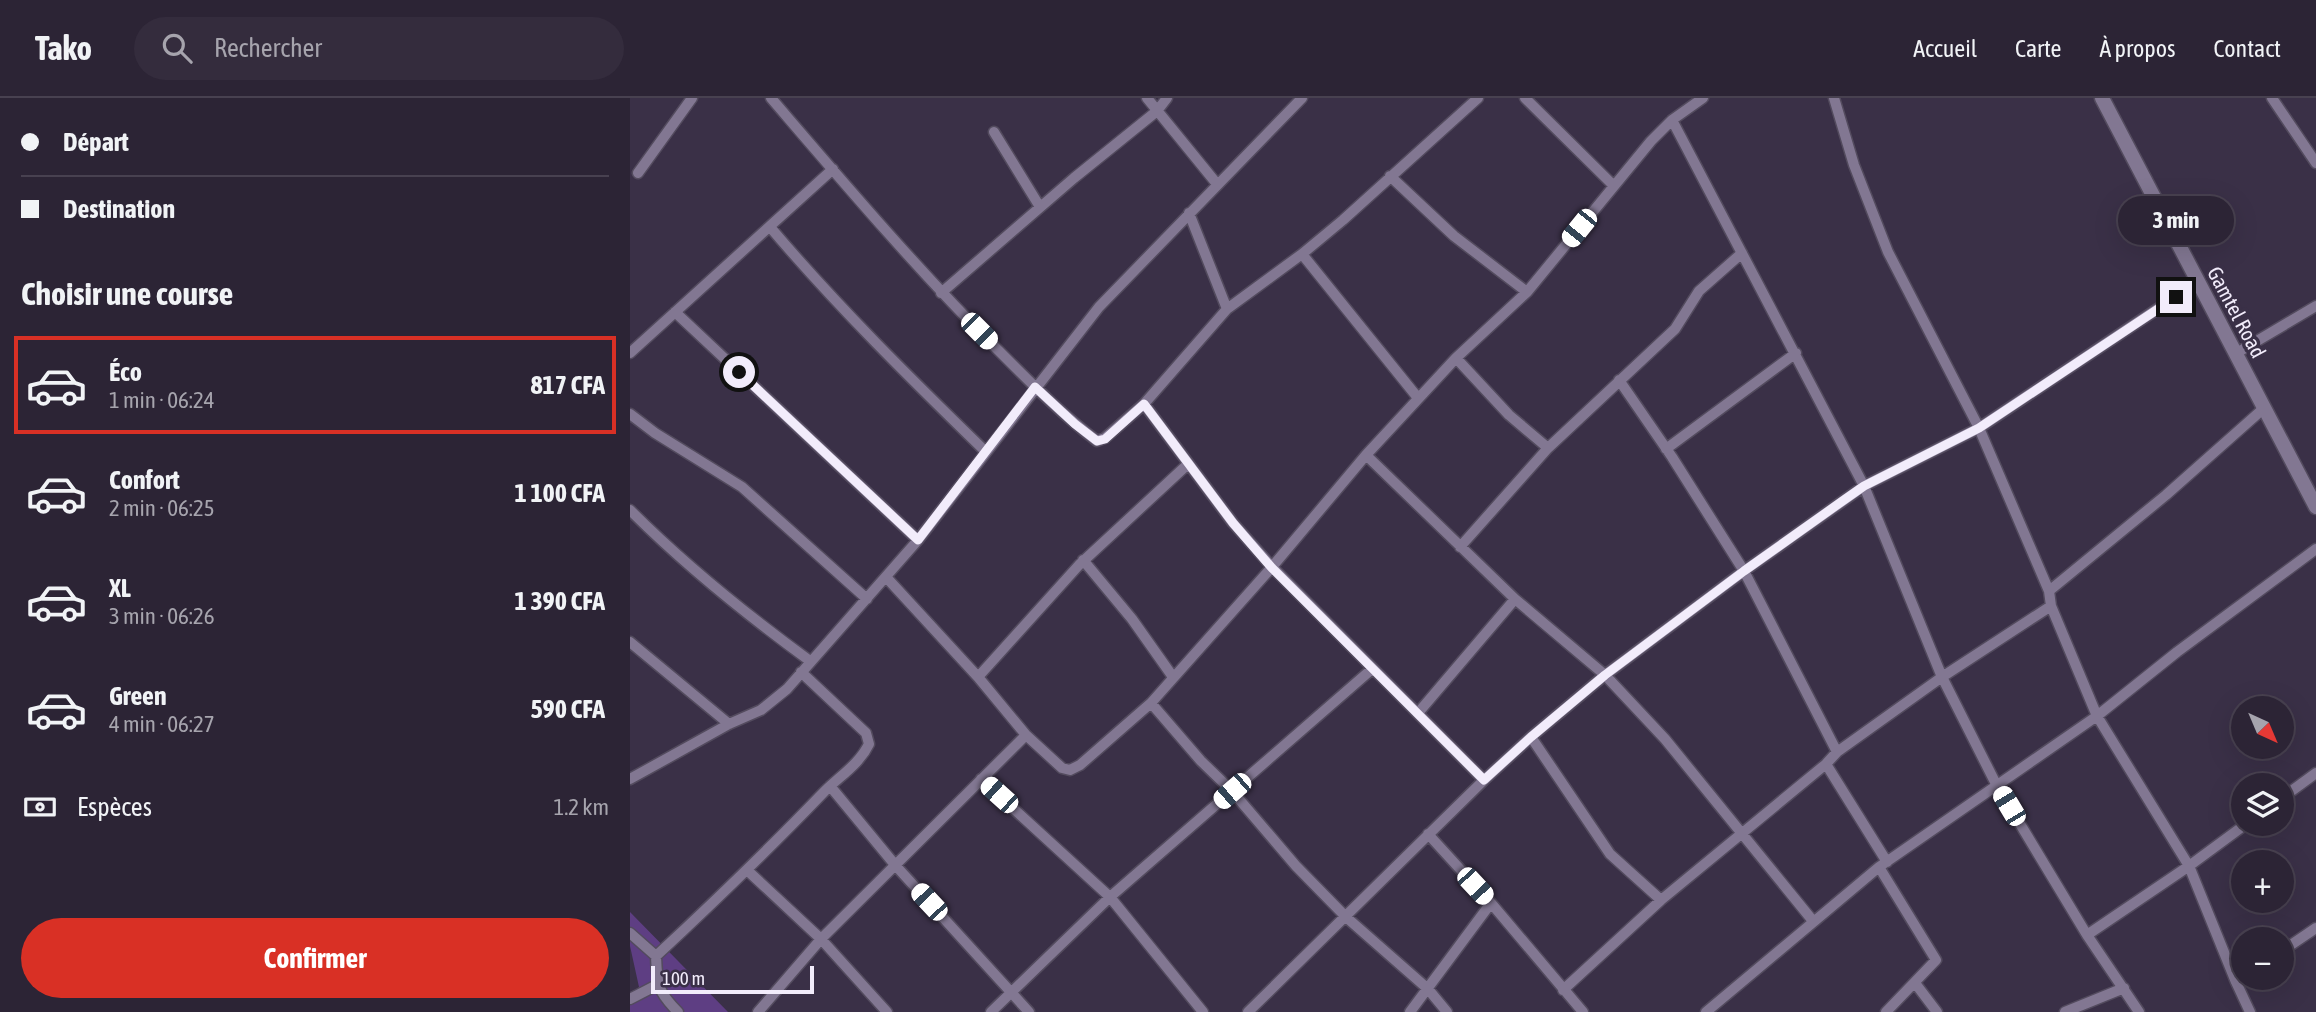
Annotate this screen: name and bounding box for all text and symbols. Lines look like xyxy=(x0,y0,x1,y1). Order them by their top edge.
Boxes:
search box xyxy=(134,17,624,80)
text: Tako xyxy=(35,29,92,67)
icon: search xyxy=(158,29,196,67)
text: Rechercher xyxy=(214,33,322,63)
text: Accueil xyxy=(1913,35,1977,62)
text: Carte xyxy=(2015,35,2061,62)
text: À propos xyxy=(2099,35,2175,62)
text: Contact xyxy=(2213,35,2281,62)
text: Départ xyxy=(63,127,129,157)
text: Destination xyxy=(63,194,175,224)
callout: 3 min xyxy=(2118,195,2234,244)
car xyxy=(1558,205,1601,251)
text: 3 min xyxy=(2153,207,2199,233)
street label: Gamtel Road xyxy=(2203,262,2271,362)
text: Choisir une course xyxy=(21,275,233,312)
route end xyxy=(2160,281,2192,313)
car xyxy=(957,309,1002,353)
icon: car xyxy=(25,354,88,417)
route start xyxy=(723,356,755,388)
text: Éco xyxy=(109,357,142,387)
text: 817 CFA xyxy=(530,370,605,400)
text: 1 min · 06:24 xyxy=(109,387,215,413)
icon: car xyxy=(25,462,88,525)
text: Confort xyxy=(109,465,180,495)
text: 1 100 CFA xyxy=(515,478,605,508)
text: 2 min · 06:25 xyxy=(109,495,215,521)
icon: car xyxy=(25,570,88,633)
text: XL xyxy=(109,573,131,603)
text: 1 390 CFA xyxy=(515,586,605,616)
text: 3 min · 06:26 xyxy=(109,603,215,629)
icon: car xyxy=(25,678,88,741)
text: Green xyxy=(109,681,167,711)
text: 590 CFA xyxy=(530,694,605,724)
north arrow xyxy=(2231,696,2294,760)
map controls xyxy=(2231,696,2294,990)
text: 4 min · 06:27 xyxy=(109,711,215,737)
car xyxy=(1210,769,1255,813)
car xyxy=(977,773,1022,817)
button: layers xyxy=(2231,773,2294,836)
car xyxy=(1990,783,2029,829)
icon: cash xyxy=(21,788,59,826)
text: Espèces xyxy=(77,792,152,822)
text: 1.2 km xyxy=(553,794,609,820)
button: + xyxy=(2231,850,2294,913)
car xyxy=(1453,863,1498,909)
car xyxy=(907,879,952,925)
button: Confirmer xyxy=(21,918,609,998)
button: − xyxy=(2231,927,2294,990)
scale bar xyxy=(651,963,814,995)
text: 100 m xyxy=(662,967,705,989)

